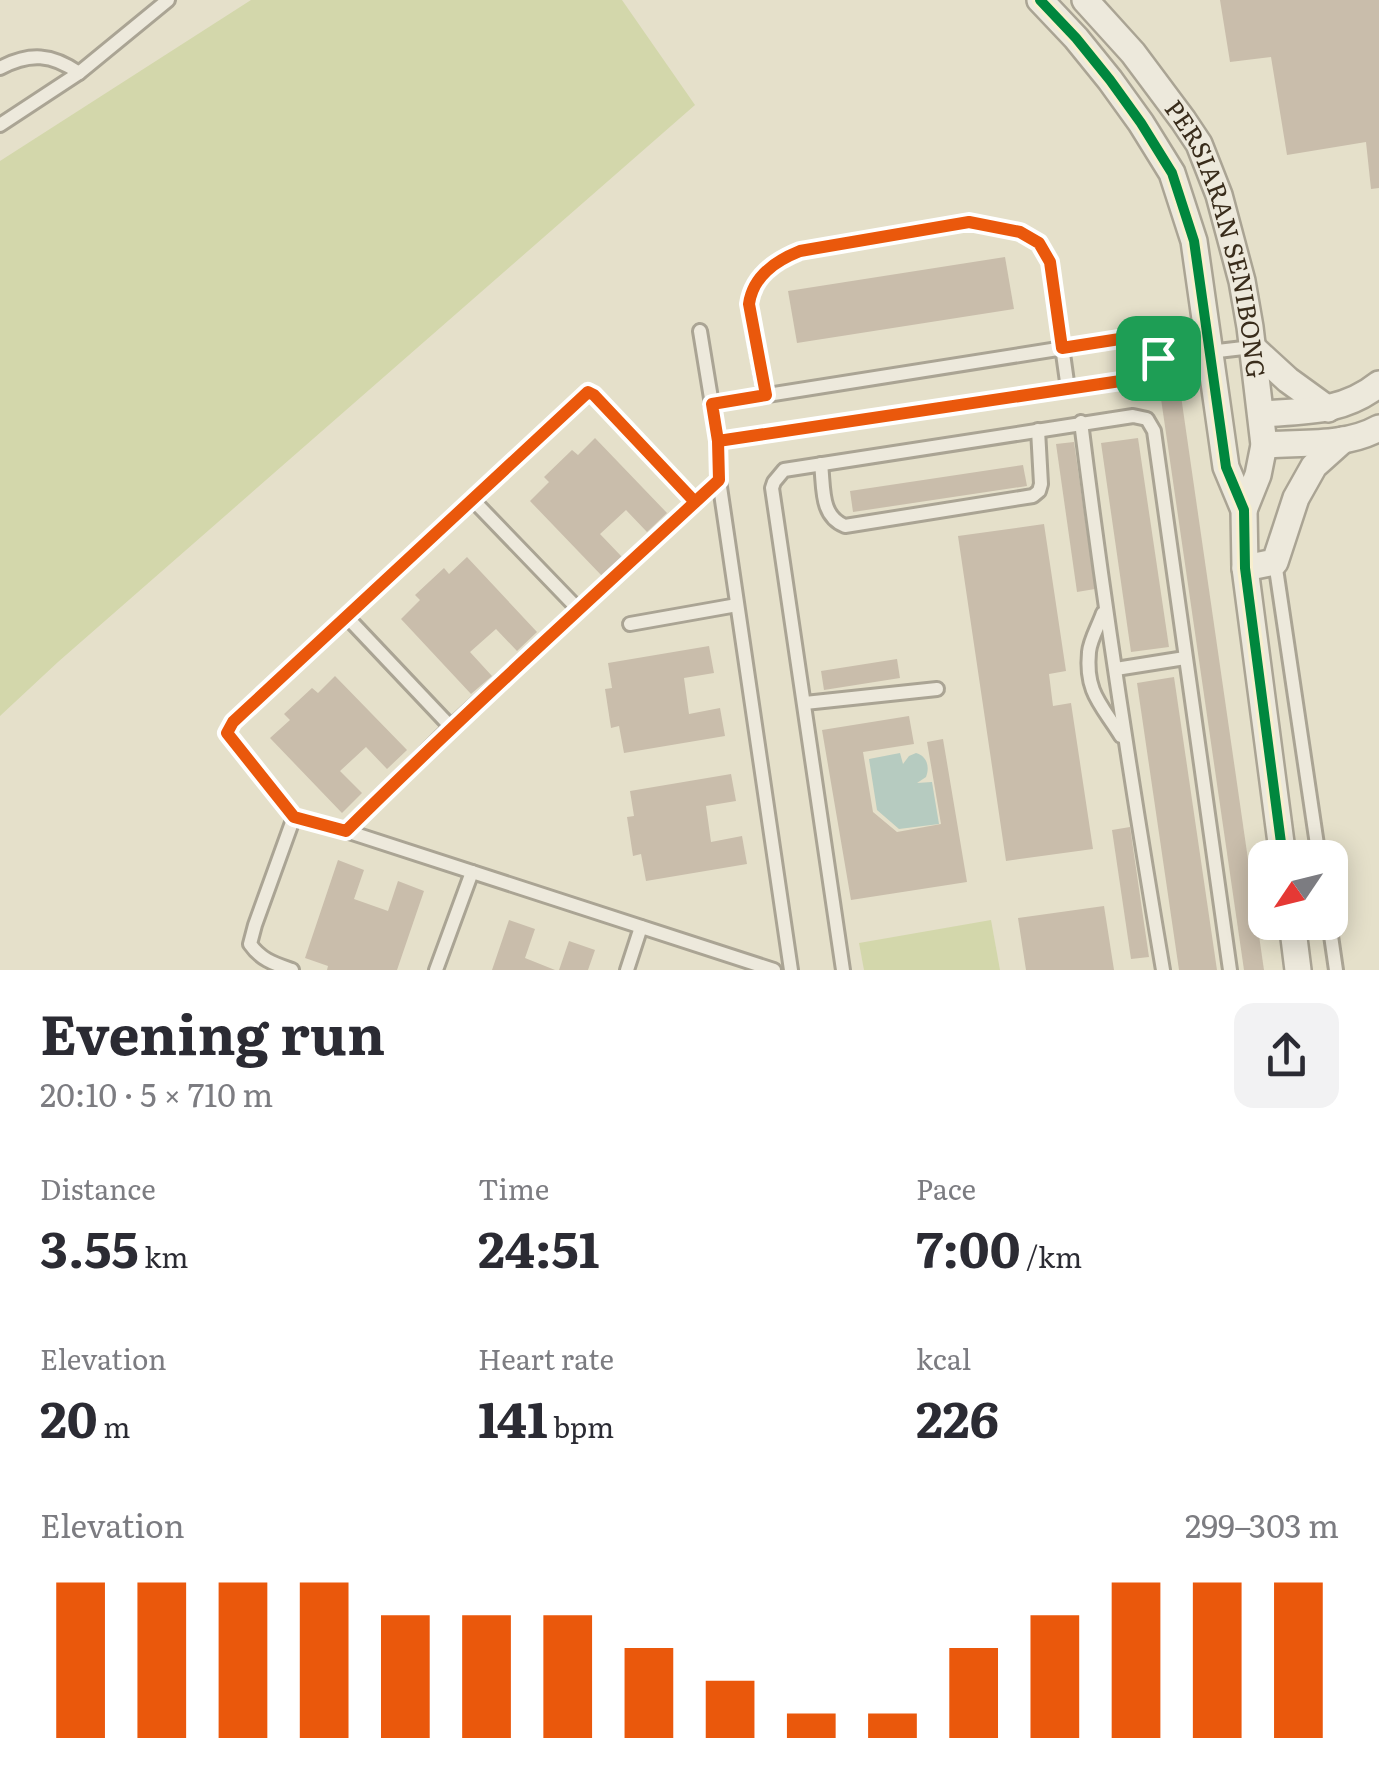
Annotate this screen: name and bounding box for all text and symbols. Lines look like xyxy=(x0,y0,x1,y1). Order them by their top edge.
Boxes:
street label: PERSIARAN SENIBONG xyxy=(1157,91,1276,380)
pin xyxy=(1116,316,1201,401)
icon: arrive xyxy=(1131,331,1186,386)
north arrow xyxy=(1248,840,1348,940)
map controls xyxy=(1248,840,1348,940)
text: Evening run xyxy=(40,990,385,1072)
button: share xyxy=(1234,1003,1339,1108)
text: 20:10 · 5 × 710 m xyxy=(40,1069,273,1117)
text: Distance xyxy=(40,1167,156,1209)
text: Time xyxy=(478,1167,549,1209)
text: Pace xyxy=(916,1167,976,1209)
text: 3.55 xyxy=(40,1209,139,1283)
text: 24:51 xyxy=(478,1209,599,1283)
text: 7:00 xyxy=(916,1209,1020,1283)
text: km xyxy=(139,1235,188,1277)
text: /km xyxy=(1020,1235,1082,1277)
text: Elevation xyxy=(40,1337,167,1379)
text: Heart rate xyxy=(478,1337,614,1379)
text: kcal xyxy=(916,1337,971,1379)
text: 20 xyxy=(40,1379,98,1453)
text: 141 xyxy=(478,1379,548,1453)
text: 226 xyxy=(916,1379,999,1453)
text: m xyxy=(98,1405,130,1447)
text: bpm xyxy=(548,1405,614,1447)
text: Elevation xyxy=(40,1500,185,1548)
text: 299–303 m xyxy=(1185,1500,1339,1548)

